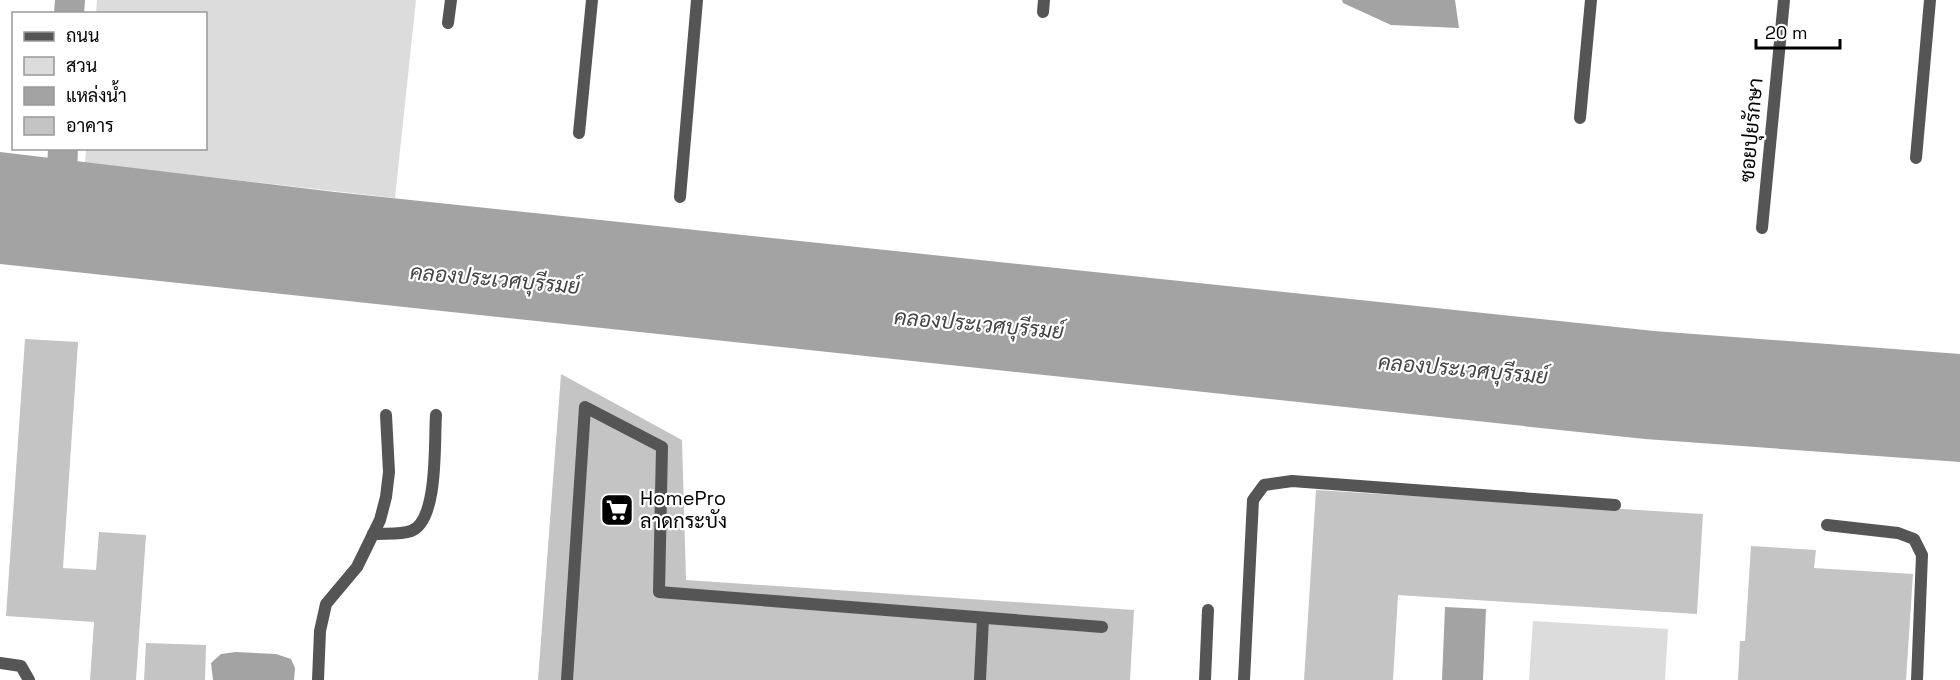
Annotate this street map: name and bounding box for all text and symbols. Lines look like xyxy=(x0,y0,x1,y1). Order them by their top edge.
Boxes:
legend xyxy=(12,12,207,150)
scale bar xyxy=(1756,12,1840,50)
text: 20 m xyxy=(1765,21,1808,44)
text: ถนน xyxy=(66,24,99,47)
text: สวน xyxy=(66,54,97,77)
street label: ซอยปุยรักษา xyxy=(1733,77,1769,183)
text: แหล่งน้ำ xyxy=(66,80,127,107)
text: อาคาร xyxy=(66,114,114,137)
water label: คลองประเวศบุรีรมย์ xyxy=(409,258,584,301)
water label: คลองประเวศบุรีรมย์ xyxy=(893,303,1068,346)
water label: คลองประเวศบุรีรมย์ xyxy=(1377,348,1552,391)
place label: HomePro ลาดกระบัง xyxy=(640,485,727,534)
supermarket icon: HomePro ลาดกระบัง xyxy=(599,492,635,528)

